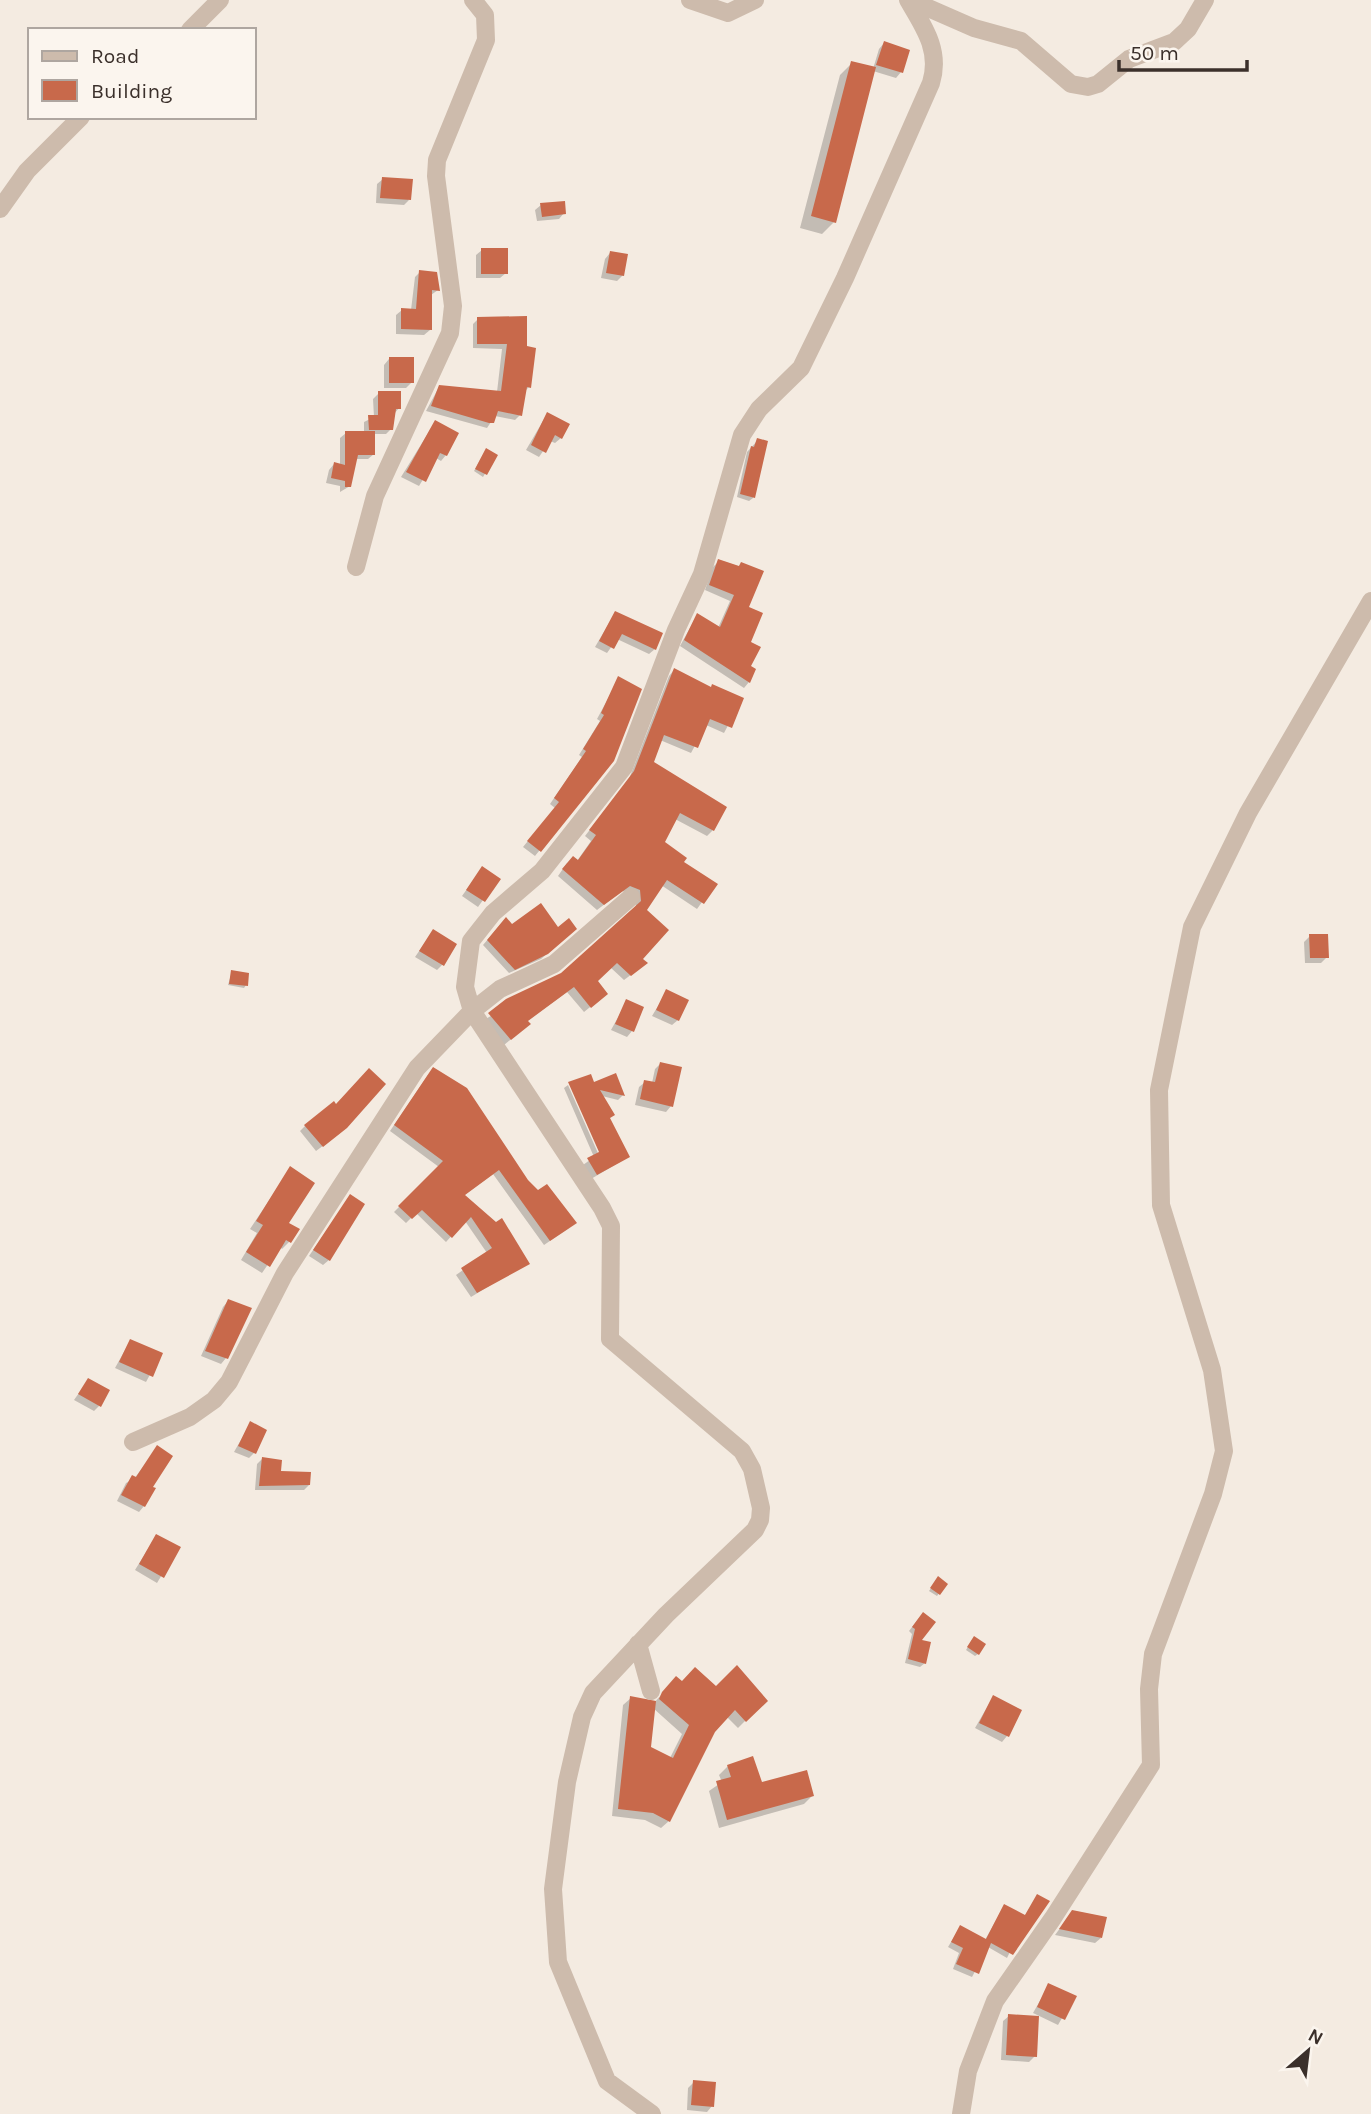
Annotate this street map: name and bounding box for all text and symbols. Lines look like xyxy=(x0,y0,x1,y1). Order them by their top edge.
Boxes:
legend xyxy=(28,28,256,119)
scale bar xyxy=(1119,28,1247,72)
text: 50 m xyxy=(1130,41,1179,65)
text: Road xyxy=(91,44,139,68)
text: Building xyxy=(91,79,172,103)
north arrow xyxy=(1273,2016,1343,2086)
text: N xyxy=(1304,2024,1327,2050)

